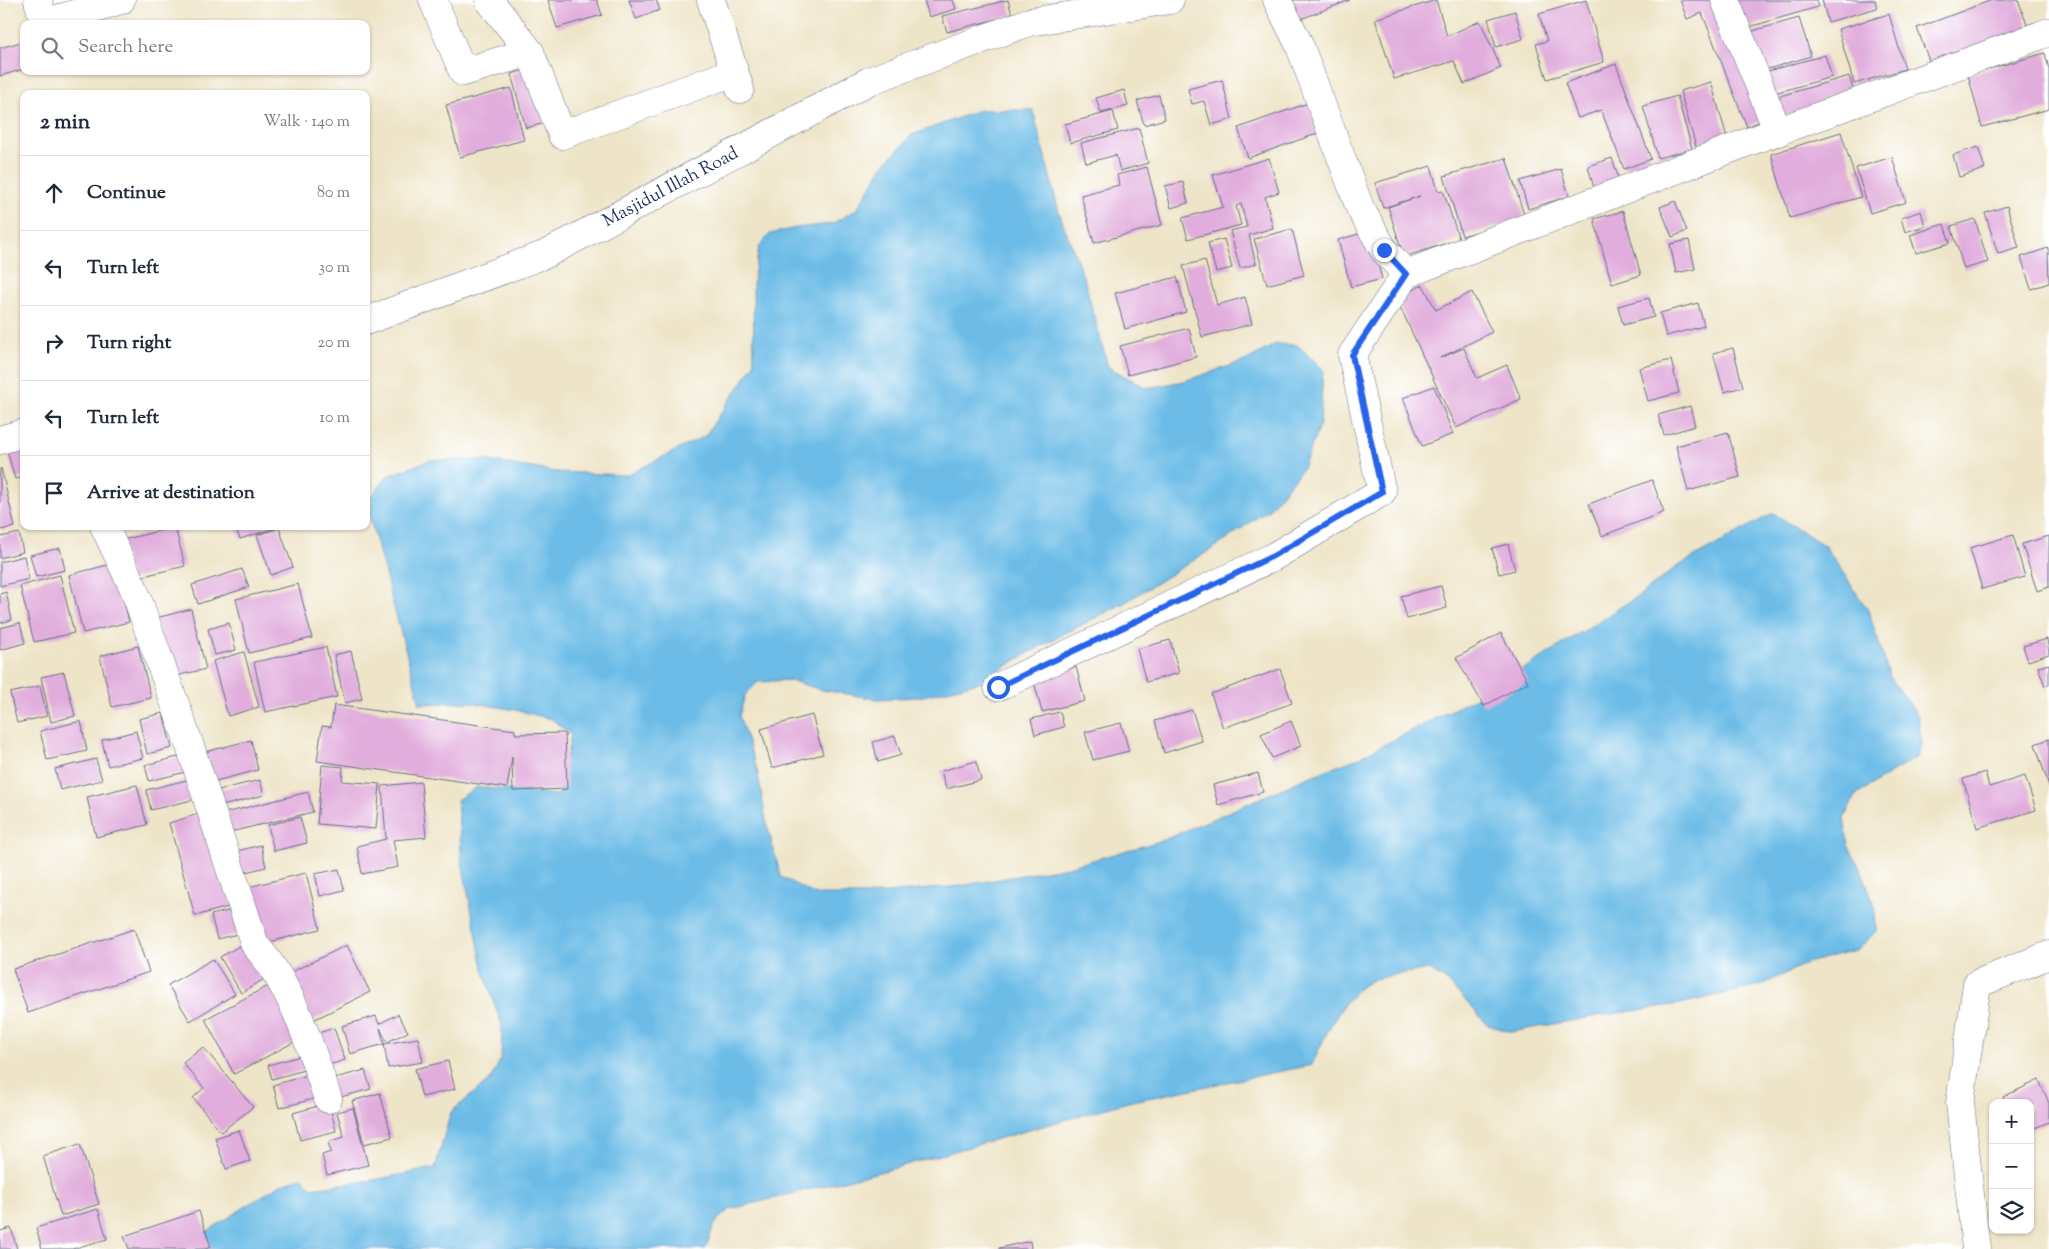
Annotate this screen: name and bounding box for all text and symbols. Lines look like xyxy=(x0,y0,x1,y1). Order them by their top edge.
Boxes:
search box xyxy=(20,20,370,75)
icon: search xyxy=(38,34,66,62)
text: Search here xyxy=(78,34,173,61)
text: 2 min xyxy=(40,108,90,138)
text: Walk · 140 m xyxy=(263,111,350,134)
street label: Masjidul Illah Road xyxy=(599,141,743,235)
icon: ahead xyxy=(40,179,68,207)
text: Continue xyxy=(87,180,166,207)
text: 80 m xyxy=(317,182,350,205)
route end xyxy=(1373,239,1396,262)
icon: left xyxy=(40,254,68,282)
text: Turn left xyxy=(87,255,159,282)
text: 30 m xyxy=(319,257,350,280)
icon: right xyxy=(40,329,68,357)
text: Turn right xyxy=(87,330,171,357)
text: 20 m xyxy=(317,332,350,355)
icon: left xyxy=(40,404,68,432)
text: Turn left xyxy=(87,405,159,432)
text: 10 m xyxy=(320,407,350,430)
icon: arrive xyxy=(40,479,68,507)
text: Arrive at destination xyxy=(87,480,255,507)
route start xyxy=(987,676,1010,699)
map controls xyxy=(1989,1099,2034,1234)
button: + xyxy=(1989,1099,2034,1144)
button: − xyxy=(1989,1144,2034,1189)
button: layers xyxy=(1989,1189,2034,1234)

